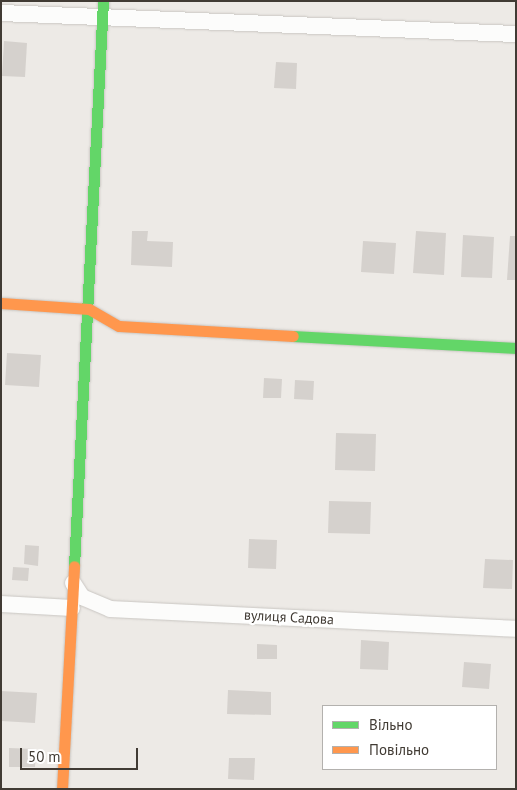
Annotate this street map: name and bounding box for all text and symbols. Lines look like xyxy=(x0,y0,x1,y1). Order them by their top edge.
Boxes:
street label: вулиця Садова xyxy=(244,606,334,628)
legend xyxy=(322,705,497,770)
text: Вільно xyxy=(369,715,412,734)
scale bar xyxy=(22,738,140,770)
text: Повільно xyxy=(369,740,429,759)
text: 50 m xyxy=(28,747,61,766)

